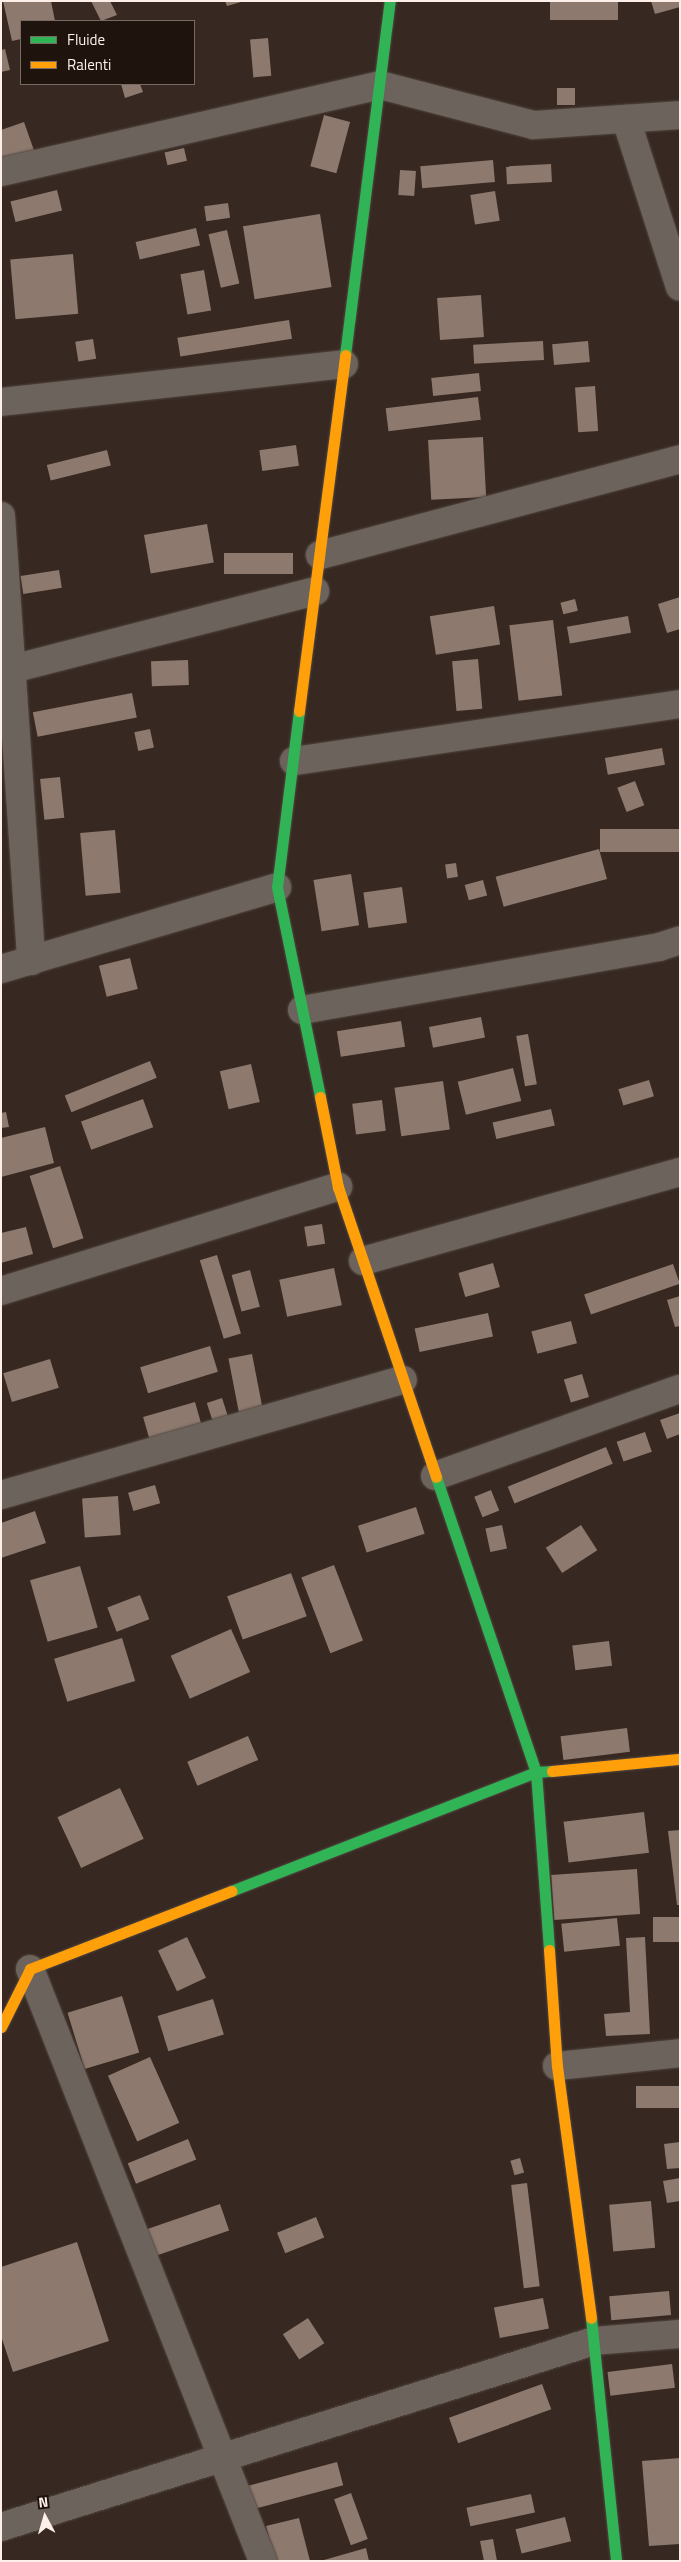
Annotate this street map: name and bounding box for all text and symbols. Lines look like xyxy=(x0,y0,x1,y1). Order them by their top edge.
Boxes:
legend xyxy=(20,20,195,85)
text: Fluide xyxy=(67,28,105,51)
text: Ralenti xyxy=(67,53,111,76)
text: N xyxy=(37,2491,49,2513)
north arrow xyxy=(20,2492,70,2542)

